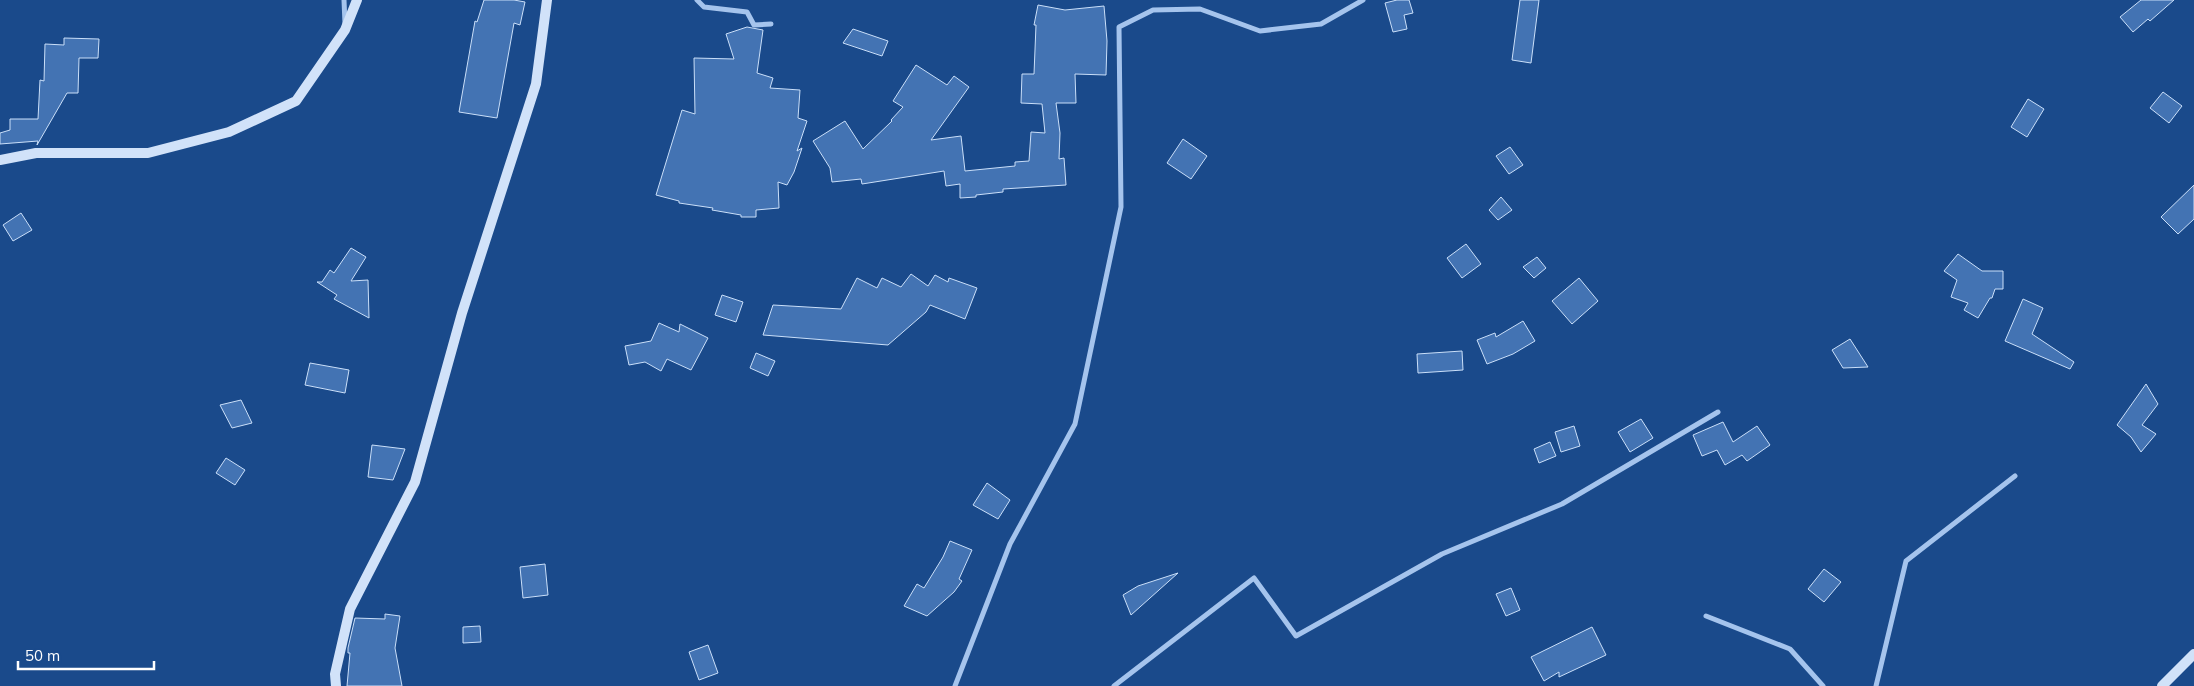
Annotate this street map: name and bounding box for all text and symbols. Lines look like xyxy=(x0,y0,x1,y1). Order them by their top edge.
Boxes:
scale bar xyxy=(18,638,154,670)
text: 50 m xyxy=(25,646,60,665)

